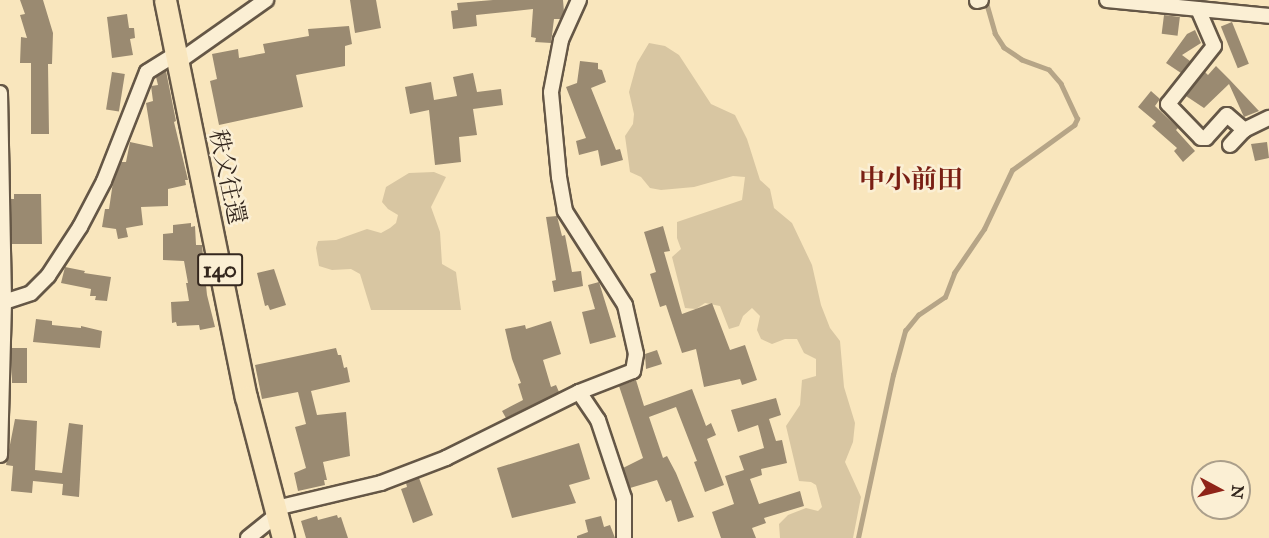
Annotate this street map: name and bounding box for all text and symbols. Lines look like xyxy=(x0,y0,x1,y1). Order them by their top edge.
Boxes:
street label: 秩父往還 xyxy=(203,127,251,227)
district label: 中小前田 xyxy=(859,164,963,196)
road number: 140 xyxy=(196,251,244,289)
north arrow xyxy=(1191,460,1251,520)
text: N xyxy=(1227,484,1248,500)

